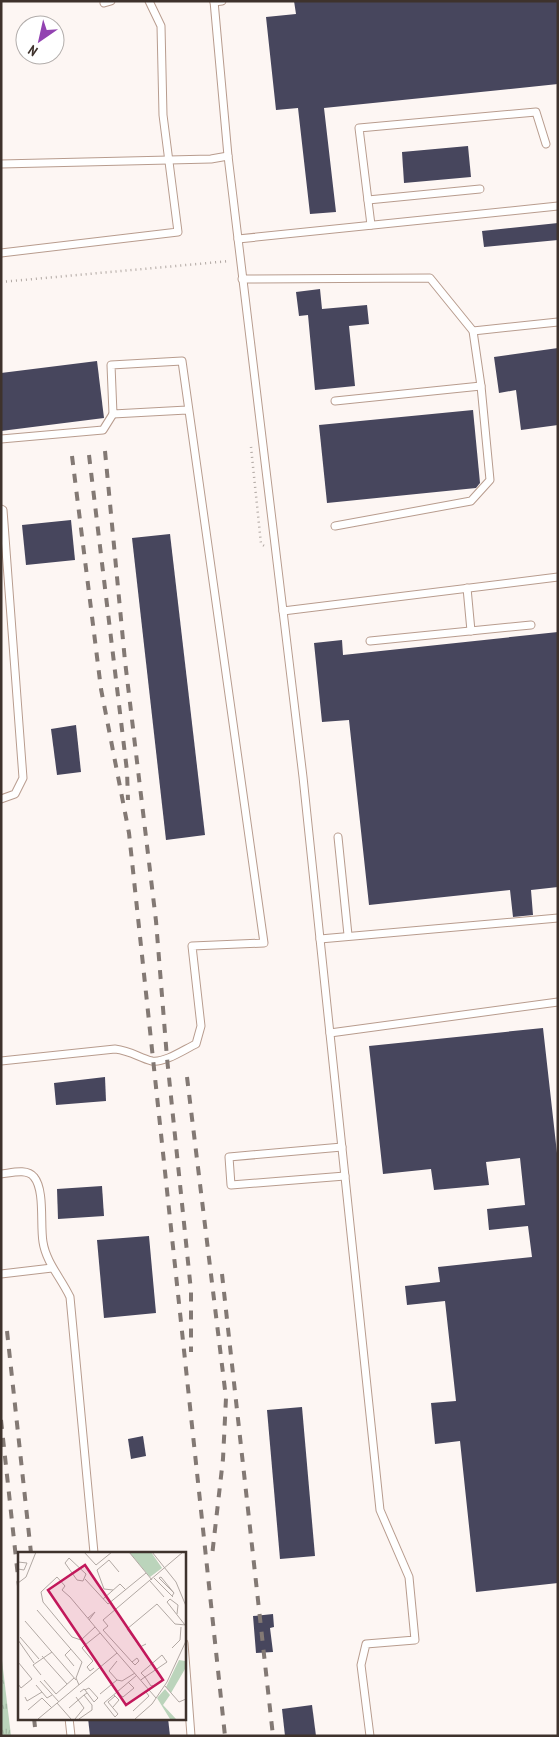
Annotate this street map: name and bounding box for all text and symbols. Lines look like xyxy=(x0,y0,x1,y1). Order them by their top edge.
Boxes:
north arrow xyxy=(15,15,65,65)
text: N xyxy=(25,41,41,60)
inset map xyxy=(18,1552,185,1720)

